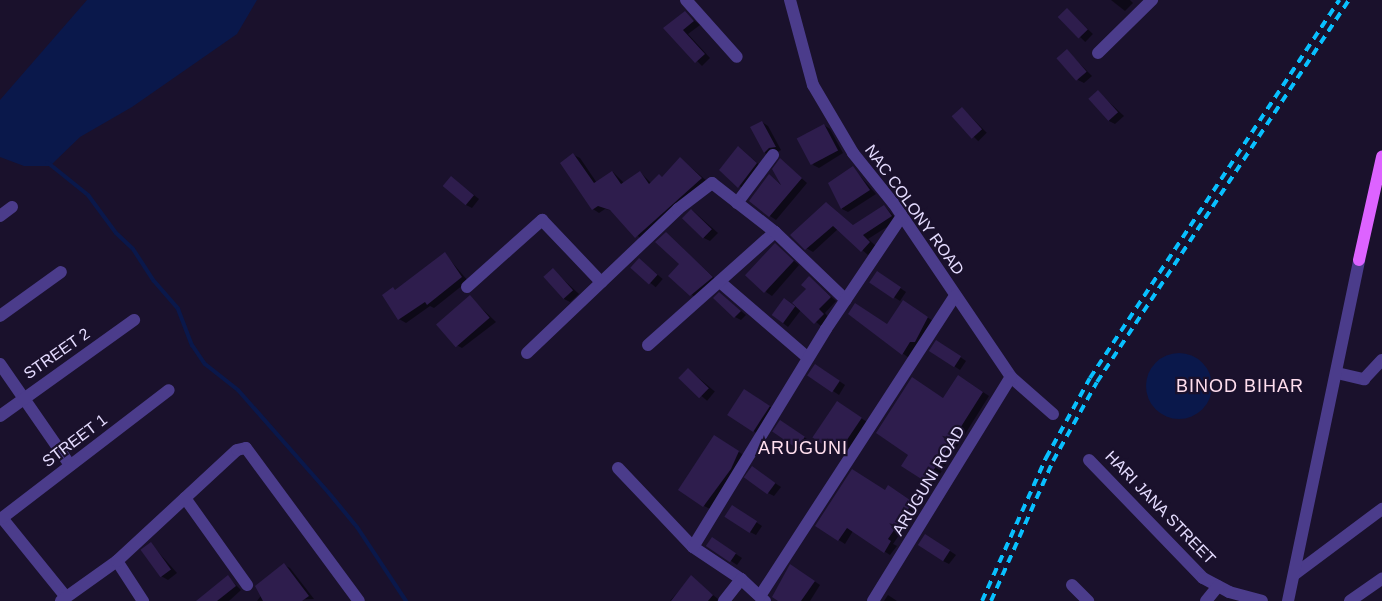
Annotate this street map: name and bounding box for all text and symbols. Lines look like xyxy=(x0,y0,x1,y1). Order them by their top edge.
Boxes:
street label: NAC COLONY ROAD xyxy=(860,141,968,279)
street label: STREET 2 xyxy=(20,324,94,384)
district label: BINOD BIHAR xyxy=(1175,375,1305,397)
street label: STREET 1 xyxy=(39,410,111,472)
street label: ARUGUNI ROAD xyxy=(889,423,969,539)
district label: ARUGUNI xyxy=(757,437,849,459)
street label: HARI JANA STREET xyxy=(1101,447,1219,569)

